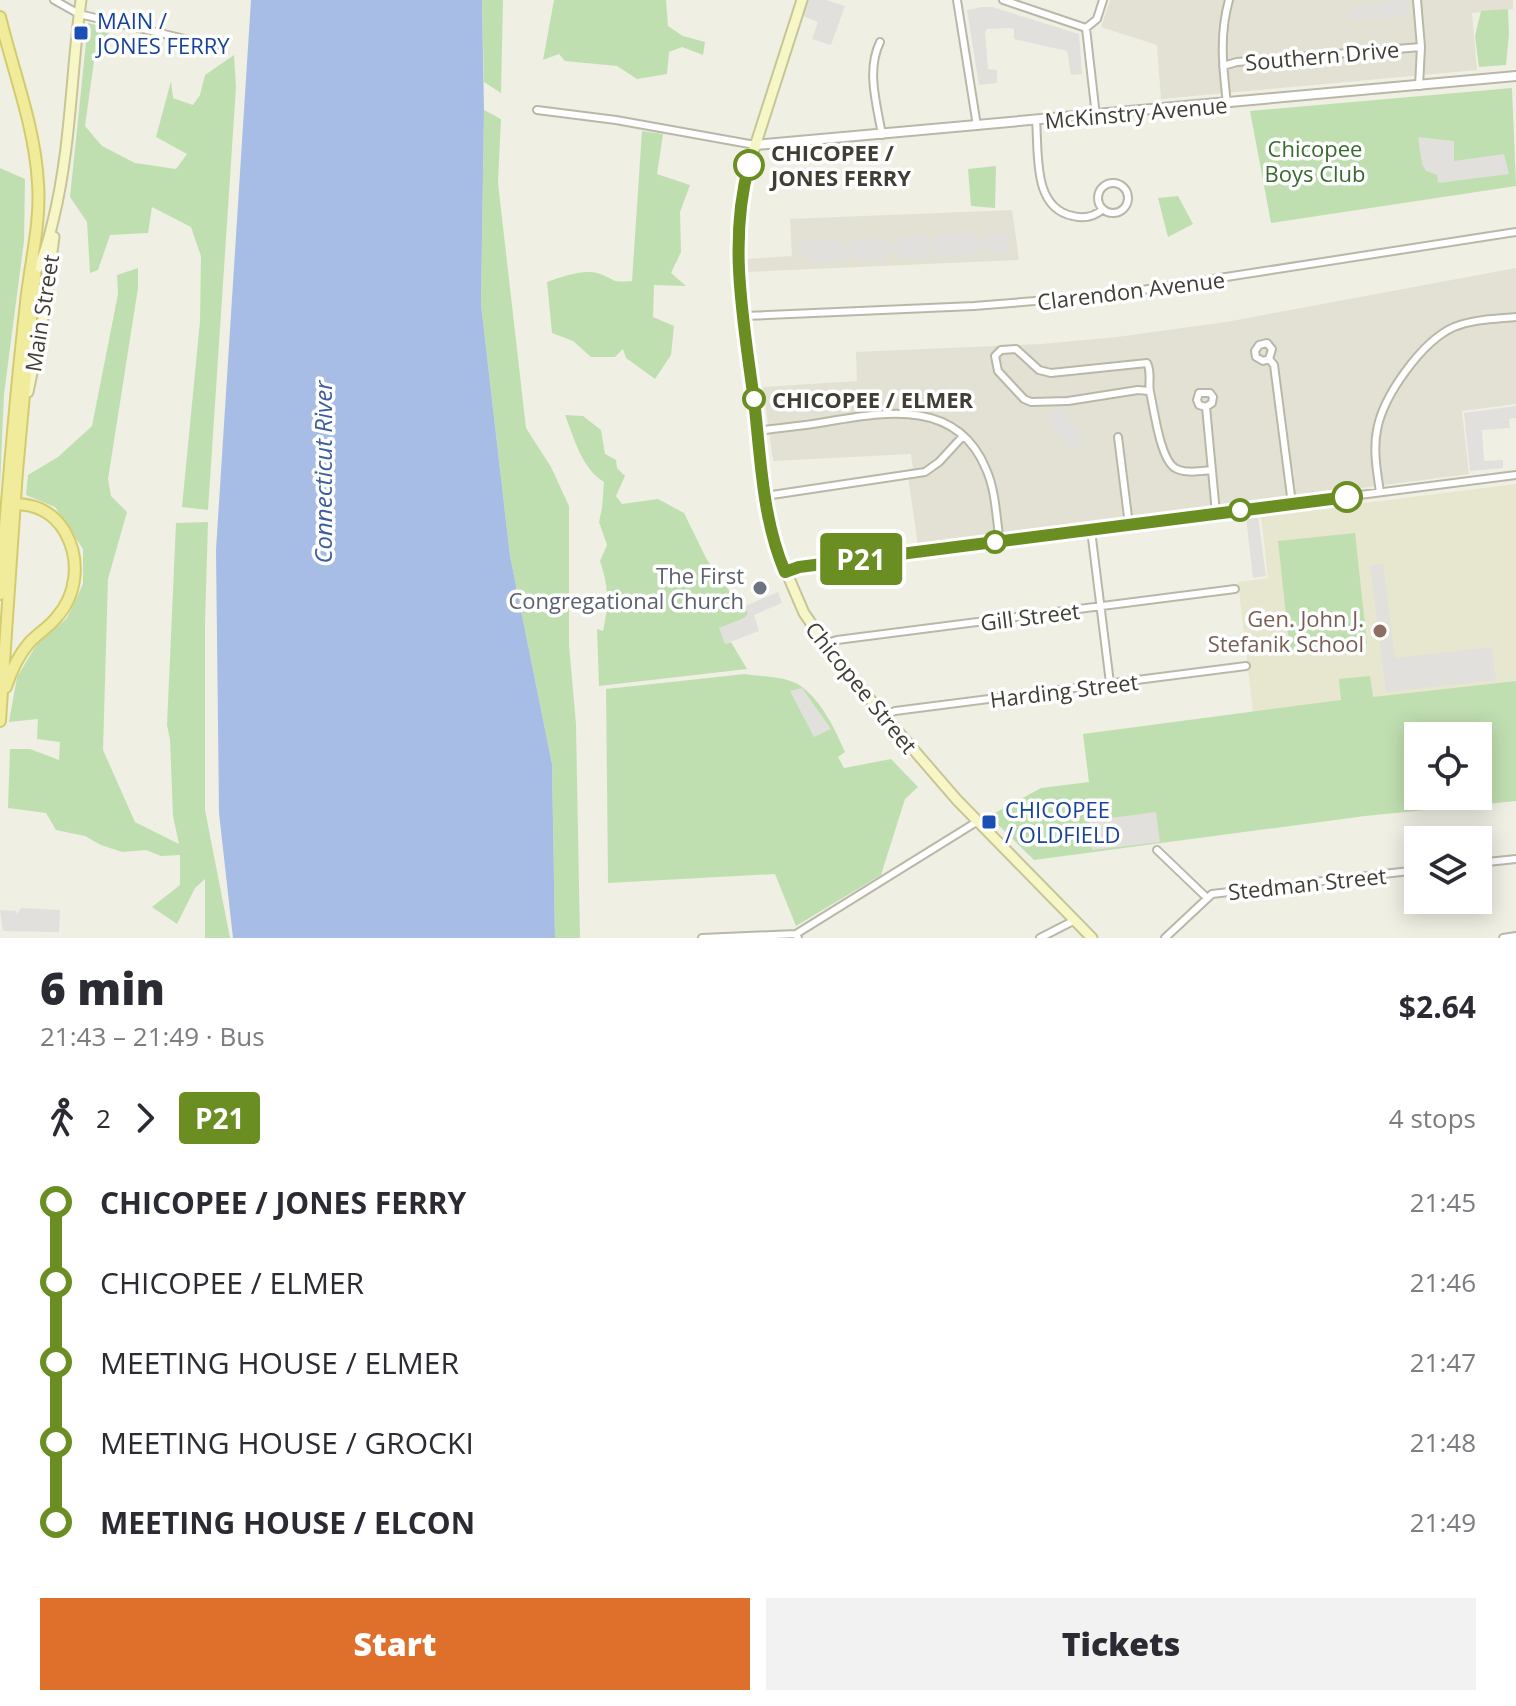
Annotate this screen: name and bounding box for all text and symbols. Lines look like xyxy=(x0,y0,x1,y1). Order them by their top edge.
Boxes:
place label: MAIN / JONES FERRY xyxy=(95,5,230,60)
marker: MAIN / JONES FERRY xyxy=(72,24,90,42)
street label: Southern Drive xyxy=(1244,33,1400,77)
street label: McKinstry Avenue xyxy=(1043,89,1229,135)
park label: Chicopee Boys Club xyxy=(1264,133,1366,188)
place label: CHICOPEE / JONES FERRY xyxy=(769,137,911,192)
marker: CHICOPEE / JONES FERRY xyxy=(734,150,764,180)
street label: Main Street xyxy=(17,252,65,374)
street label: Clarendon Avenue xyxy=(1035,264,1227,316)
water label: Connecticut River xyxy=(306,379,339,564)
place label: CHICOPEE / ELMER xyxy=(772,384,973,414)
marker: CHICOPEE / ELMER xyxy=(743,388,765,410)
unlabelled marker xyxy=(1332,482,1362,512)
unlabelled marker xyxy=(1229,499,1251,521)
unlabelled marker xyxy=(984,531,1006,553)
line badge: P21 xyxy=(815,533,907,585)
text: P21 xyxy=(836,540,886,578)
place label: The First Congregational Church xyxy=(508,560,744,615)
marker: The First Congregational Church xyxy=(751,579,769,597)
street label: Gill Street xyxy=(979,595,1082,637)
place label: Gen. John J. Stefanik School xyxy=(1208,603,1364,658)
street label: Chicopee Street xyxy=(799,615,925,760)
marker: Gen. John J. Stefanik School xyxy=(1371,622,1389,640)
street label: Harding Street xyxy=(988,666,1140,714)
map controls xyxy=(1404,722,1492,914)
button: locate xyxy=(1404,722,1492,810)
place label: CHICOPEE / OLDFIELD xyxy=(1005,794,1121,849)
marker: CHICOPEE / OLDFIELD xyxy=(980,813,998,831)
button: layers xyxy=(1404,826,1492,914)
street label: Stedman Street xyxy=(1226,860,1388,906)
text: 6 min xyxy=(40,958,165,1018)
text: $2.64 xyxy=(1399,986,1476,1027)
text: 21:43 – 21:49 · Bus xyxy=(40,1018,265,1054)
icon: walk xyxy=(40,1096,84,1140)
icon: forward xyxy=(123,1096,167,1140)
text: P21 xyxy=(195,1099,244,1137)
text: 2 xyxy=(96,1100,111,1136)
text: 4 stops xyxy=(1389,1100,1476,1136)
text: CHICOPEE / JONES FERRY xyxy=(100,1182,466,1223)
text: 21:45 xyxy=(1410,1184,1476,1220)
text: CHICOPEE / ELMER xyxy=(100,1262,364,1303)
text: 21:46 xyxy=(1410,1264,1476,1300)
text: MEETING HOUSE / ELMER xyxy=(100,1342,459,1383)
text: 21:47 xyxy=(1410,1344,1476,1380)
text: MEETING HOUSE / GROCKI xyxy=(100,1422,474,1463)
text: 21:48 xyxy=(1410,1424,1476,1460)
text: MEETING HOUSE / ELCON xyxy=(100,1502,475,1543)
text: 21:49 xyxy=(1410,1504,1476,1540)
button: Start xyxy=(40,1598,750,1690)
button: Tickets xyxy=(766,1598,1476,1690)

